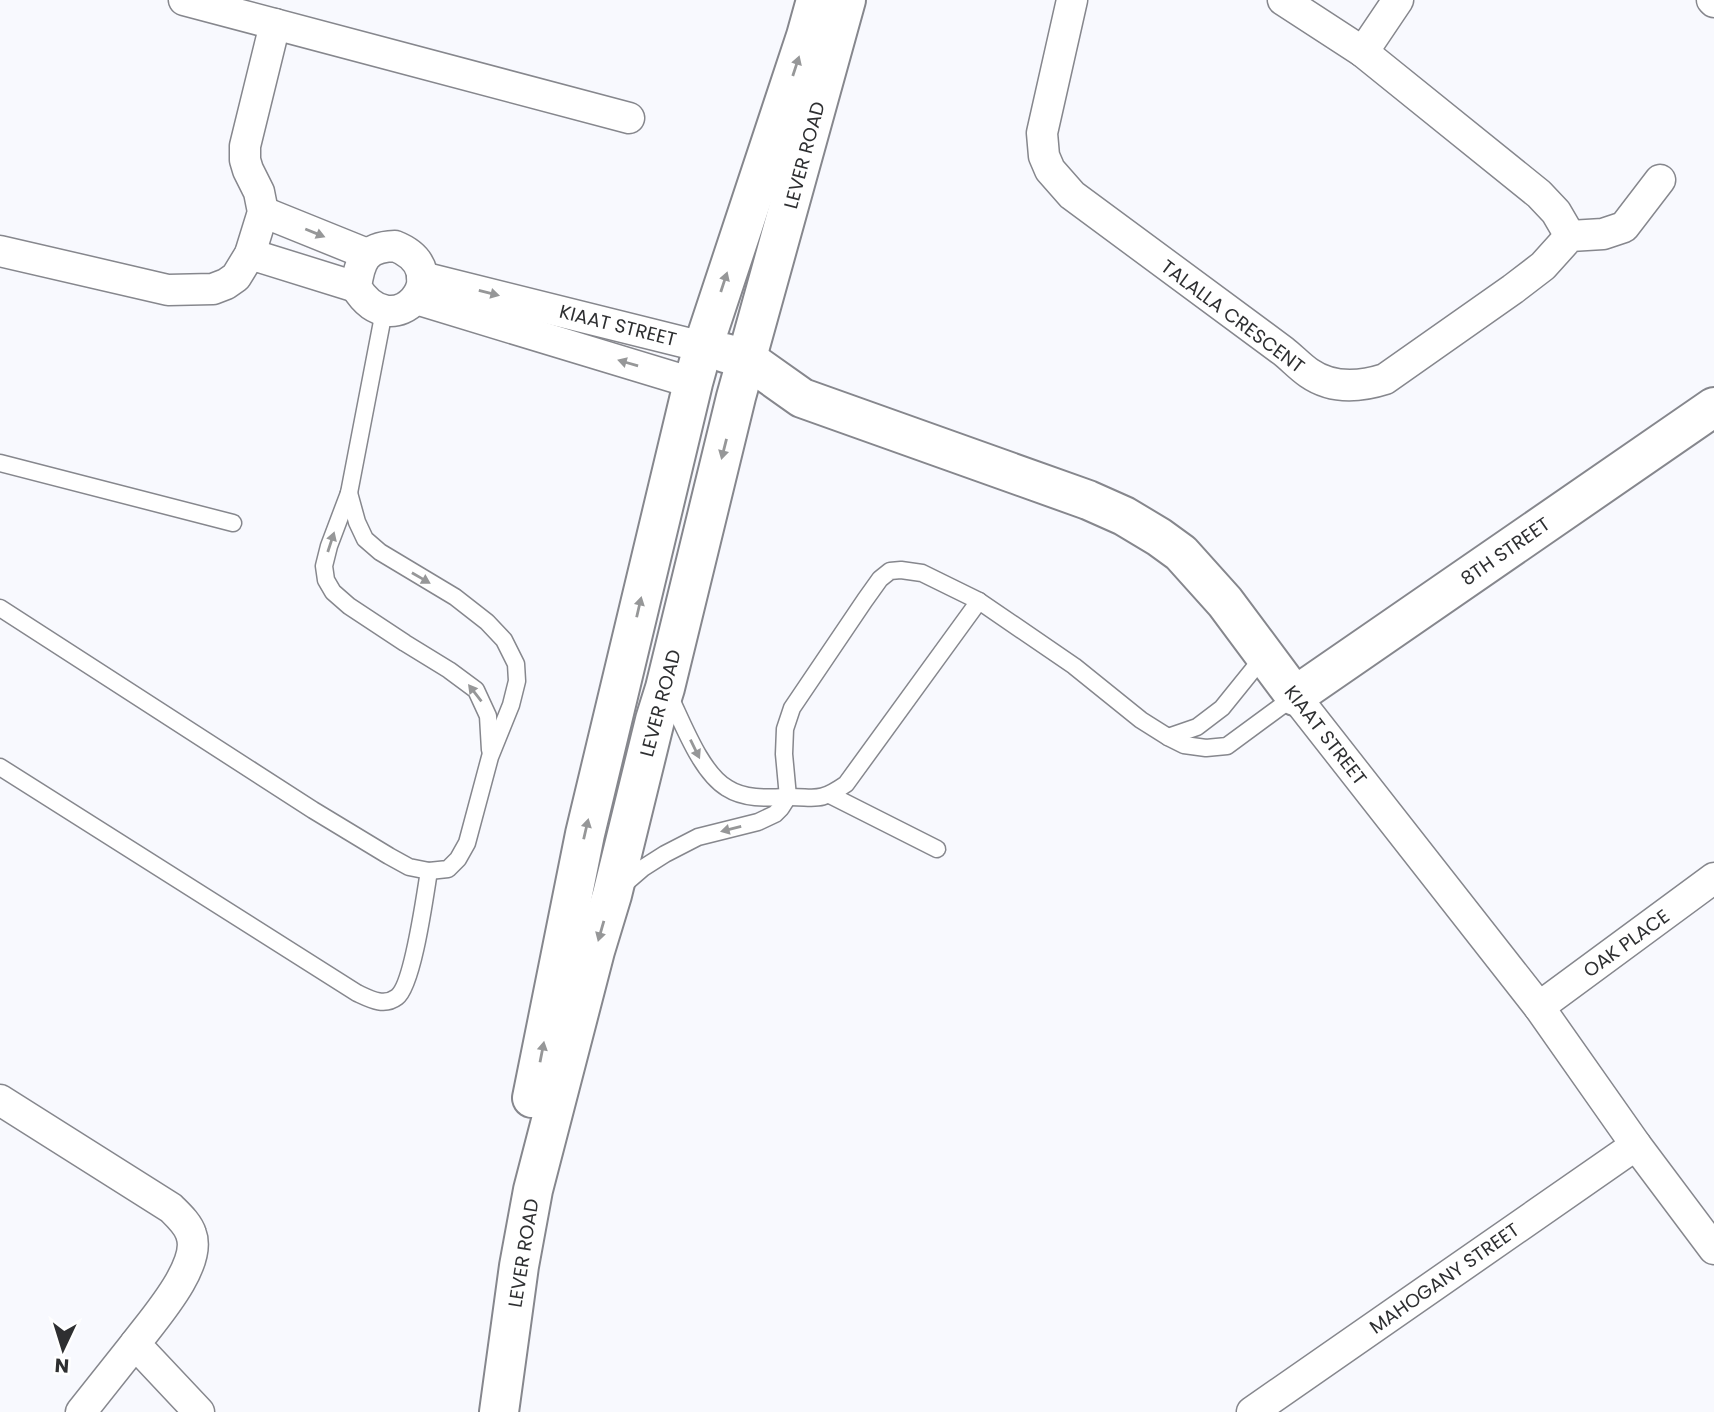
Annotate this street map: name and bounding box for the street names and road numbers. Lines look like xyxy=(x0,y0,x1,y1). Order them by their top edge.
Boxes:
street label: LEVER ROAD xyxy=(777,99,832,212)
street label: TALALLA CRESCENT xyxy=(1155,253,1310,379)
street label: KIAAT STREET xyxy=(557,298,679,353)
street label: 8TH STREET xyxy=(1455,511,1555,592)
street label: LEVER ROAD xyxy=(633,647,688,760)
street label: KIAAT STREET xyxy=(1278,680,1373,791)
street label: OAK PLACE xyxy=(1578,903,1675,984)
street label: LEVER ROAD xyxy=(502,1197,545,1309)
street label: MAHOGANY STREET xyxy=(1364,1217,1525,1340)

